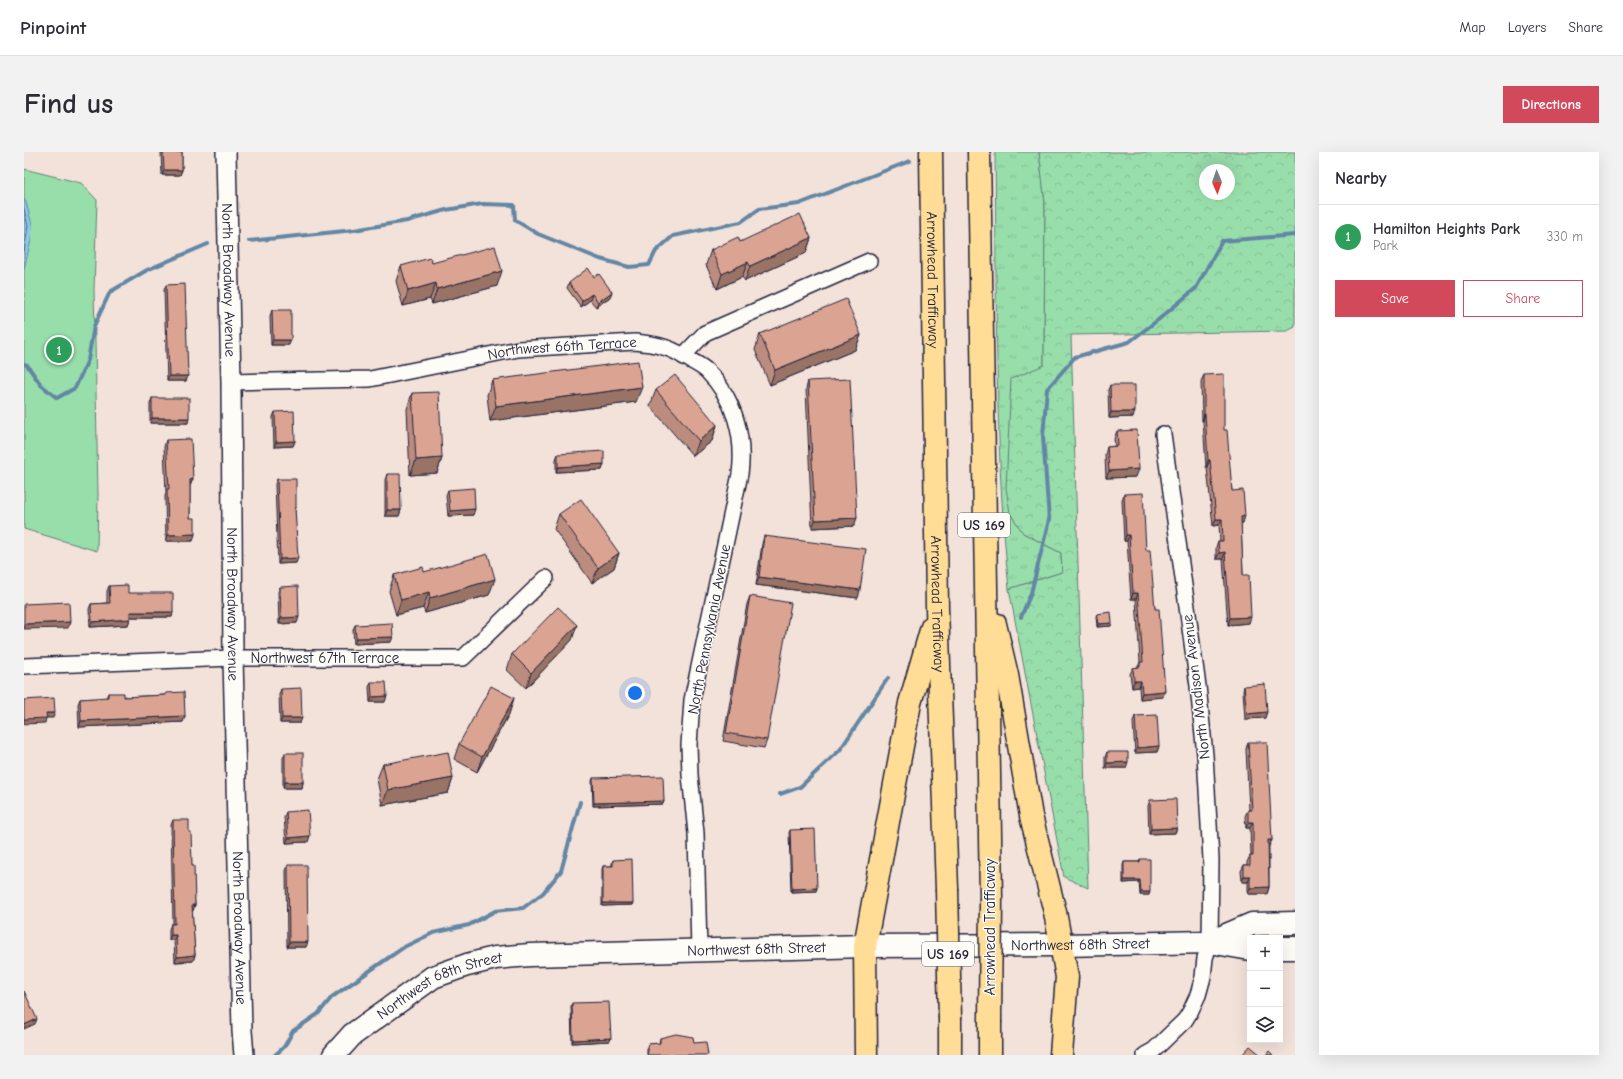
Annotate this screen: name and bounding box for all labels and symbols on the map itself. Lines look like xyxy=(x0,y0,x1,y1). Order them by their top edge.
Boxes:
north arrow xyxy=(1199,164,1235,200)
street label: North Broadway Avenue xyxy=(218,203,239,357)
street label: Arrowhead Trafficway xyxy=(923,211,943,349)
street label: Northwest 66th Terrace xyxy=(486,333,638,364)
pin: 1 xyxy=(46,335,72,365)
road number: US 169 xyxy=(958,513,1010,537)
street label: North Broadway Avenue xyxy=(223,527,243,681)
street label: Arrowhead Trafficway xyxy=(927,535,948,673)
street label: North Pennsylvania Avenue xyxy=(684,542,734,716)
street label: North Madison Avenue xyxy=(1178,613,1214,760)
street label: Northwest 67th Terrace xyxy=(250,649,400,667)
your location xyxy=(625,683,645,703)
street label: North Broadway Avenue xyxy=(229,851,250,1005)
street label: Arrowhead Trafficway xyxy=(981,858,999,995)
street label: Northwest 68th Street xyxy=(1011,934,1151,954)
street label: Northwest 68th Street xyxy=(687,938,827,960)
road number: US 169 xyxy=(922,942,974,966)
street label: Northwest 68th Street xyxy=(373,948,503,1023)

